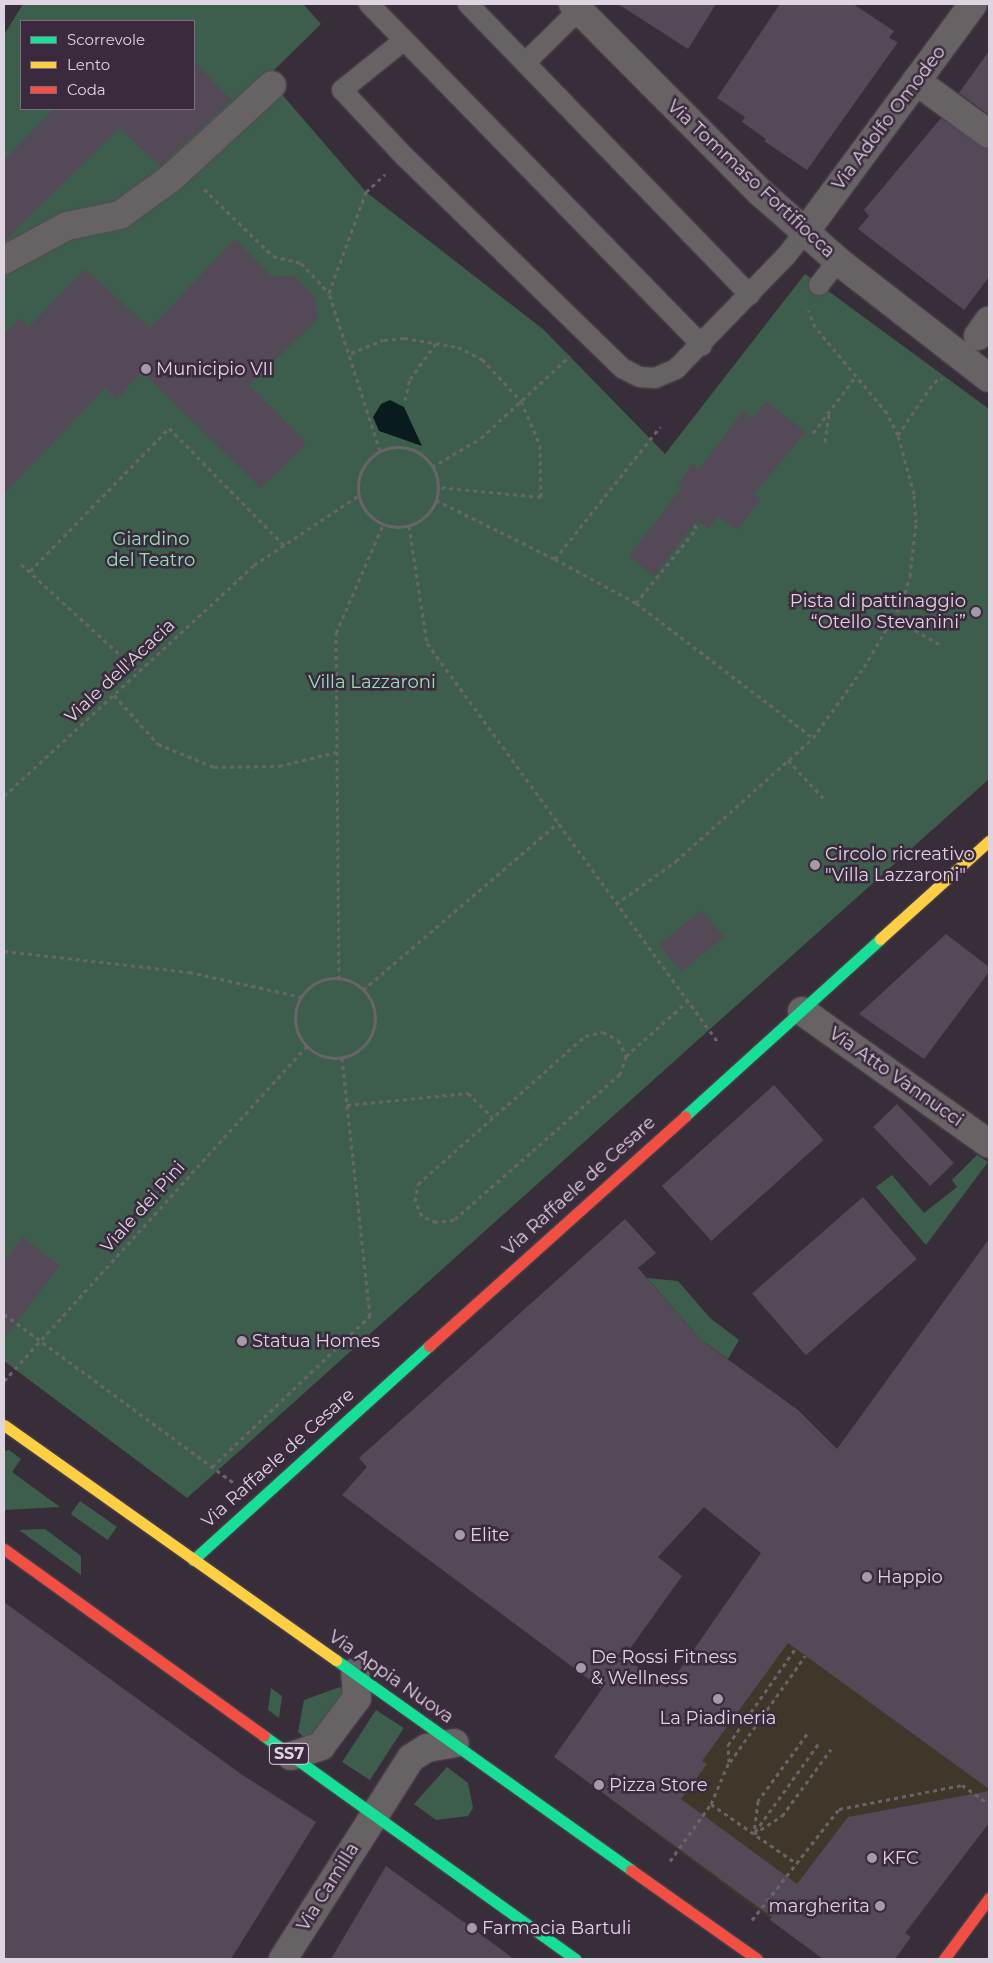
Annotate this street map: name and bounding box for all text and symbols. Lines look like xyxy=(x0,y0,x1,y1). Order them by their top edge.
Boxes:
legend xyxy=(20,20,195,110)
text: Scorrevole xyxy=(67,30,145,49)
street label: Via Adolfo Omodeo xyxy=(828,41,950,195)
text: Lento xyxy=(67,55,110,74)
text: Coda xyxy=(67,80,106,99)
street label: Via Tommaso Fortifiocca xyxy=(663,96,839,262)
place label: Municipio VII xyxy=(156,358,273,380)
marker: Municipio VII xyxy=(140,363,152,375)
park label: Giardino del Teatro xyxy=(107,529,195,572)
place label: Pista di pattinaggio “Otello Stevanini” xyxy=(790,591,966,634)
marker: Pista di pattinaggio “Otello Stevanini” xyxy=(970,606,982,618)
street label: Viale dell'Acacia xyxy=(60,614,180,728)
park label: Villa Lazzaroni xyxy=(308,671,436,693)
place label: Circolo ricreativo "Villa Lazzaroni" xyxy=(825,844,975,886)
marker: Circolo ricreativo "Villa Lazzaroni" xyxy=(809,859,821,871)
street label: Via Atto Vannucci xyxy=(825,1023,967,1131)
street label: Via Raffaele de Cesare xyxy=(498,1112,660,1260)
street label: Viale dei Pini xyxy=(96,1157,190,1257)
place label: Statua Homes xyxy=(252,1330,380,1352)
marker: Statua Homes xyxy=(236,1335,248,1347)
street label: Via Raffaele de Cesare xyxy=(197,1384,359,1532)
place label: Elite xyxy=(470,1524,509,1546)
marker: Elite xyxy=(454,1529,466,1541)
place label: Happio xyxy=(877,1566,943,1588)
marker: Happio xyxy=(861,1571,873,1583)
street label: Via Appia Nuova xyxy=(324,1626,458,1728)
place label: De Rossi Fitness & Wellness xyxy=(591,1647,737,1690)
marker: De Rossi Fitness & Wellness xyxy=(575,1662,587,1674)
marker: La Piadineria xyxy=(712,1693,724,1705)
place label: La Piadineria xyxy=(660,1707,776,1729)
road number: SS7 xyxy=(268,1740,310,1768)
place label: Pizza Store xyxy=(609,1774,708,1796)
marker: Pizza Store xyxy=(593,1779,605,1791)
street label: Via Camilla xyxy=(292,1839,364,1935)
place label: KFC xyxy=(882,1847,919,1869)
marker: KFC xyxy=(866,1852,878,1864)
place label: margherita xyxy=(769,1895,870,1917)
marker: margherita xyxy=(874,1900,886,1912)
place label: Farmacia Bartuli xyxy=(482,1917,631,1939)
marker: Farmacia Bartuli xyxy=(466,1922,478,1934)

